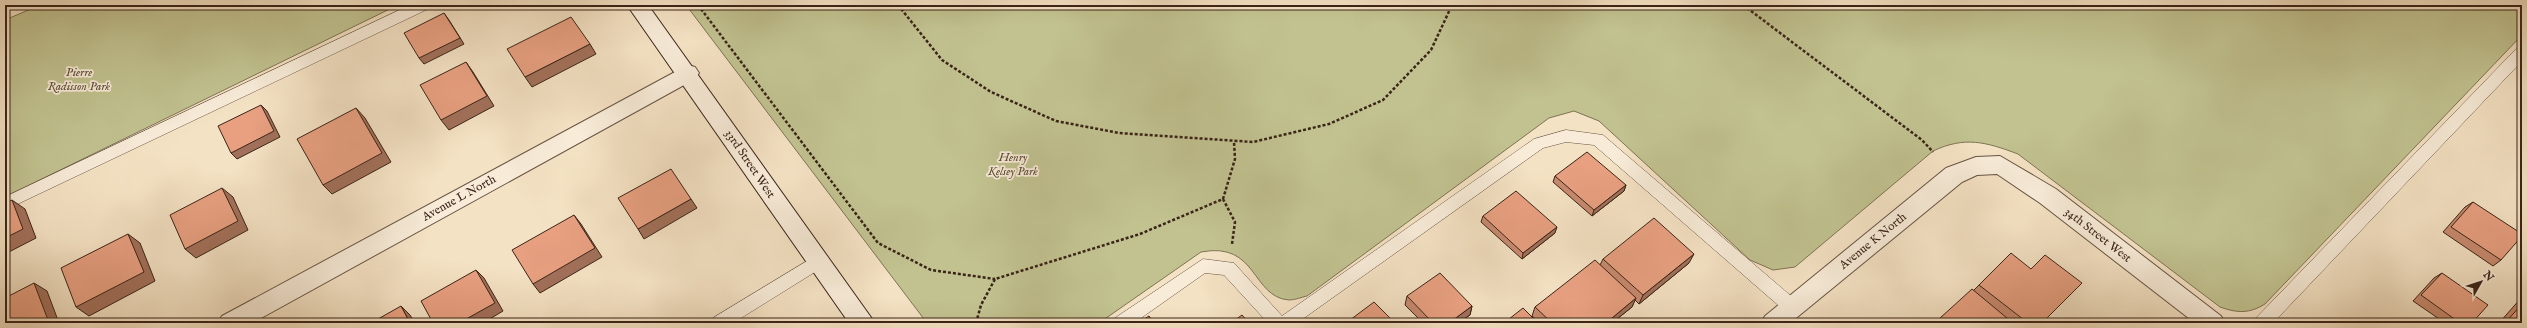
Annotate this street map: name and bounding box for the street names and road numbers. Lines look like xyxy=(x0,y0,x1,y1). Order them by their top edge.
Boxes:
street label: 33rd Street West xyxy=(722,127,778,201)
street label: Avenue L North xyxy=(419,171,499,225)
street label: 34th Street West xyxy=(2062,204,2134,266)
street label: Avenue K North xyxy=(1836,209,1910,273)

